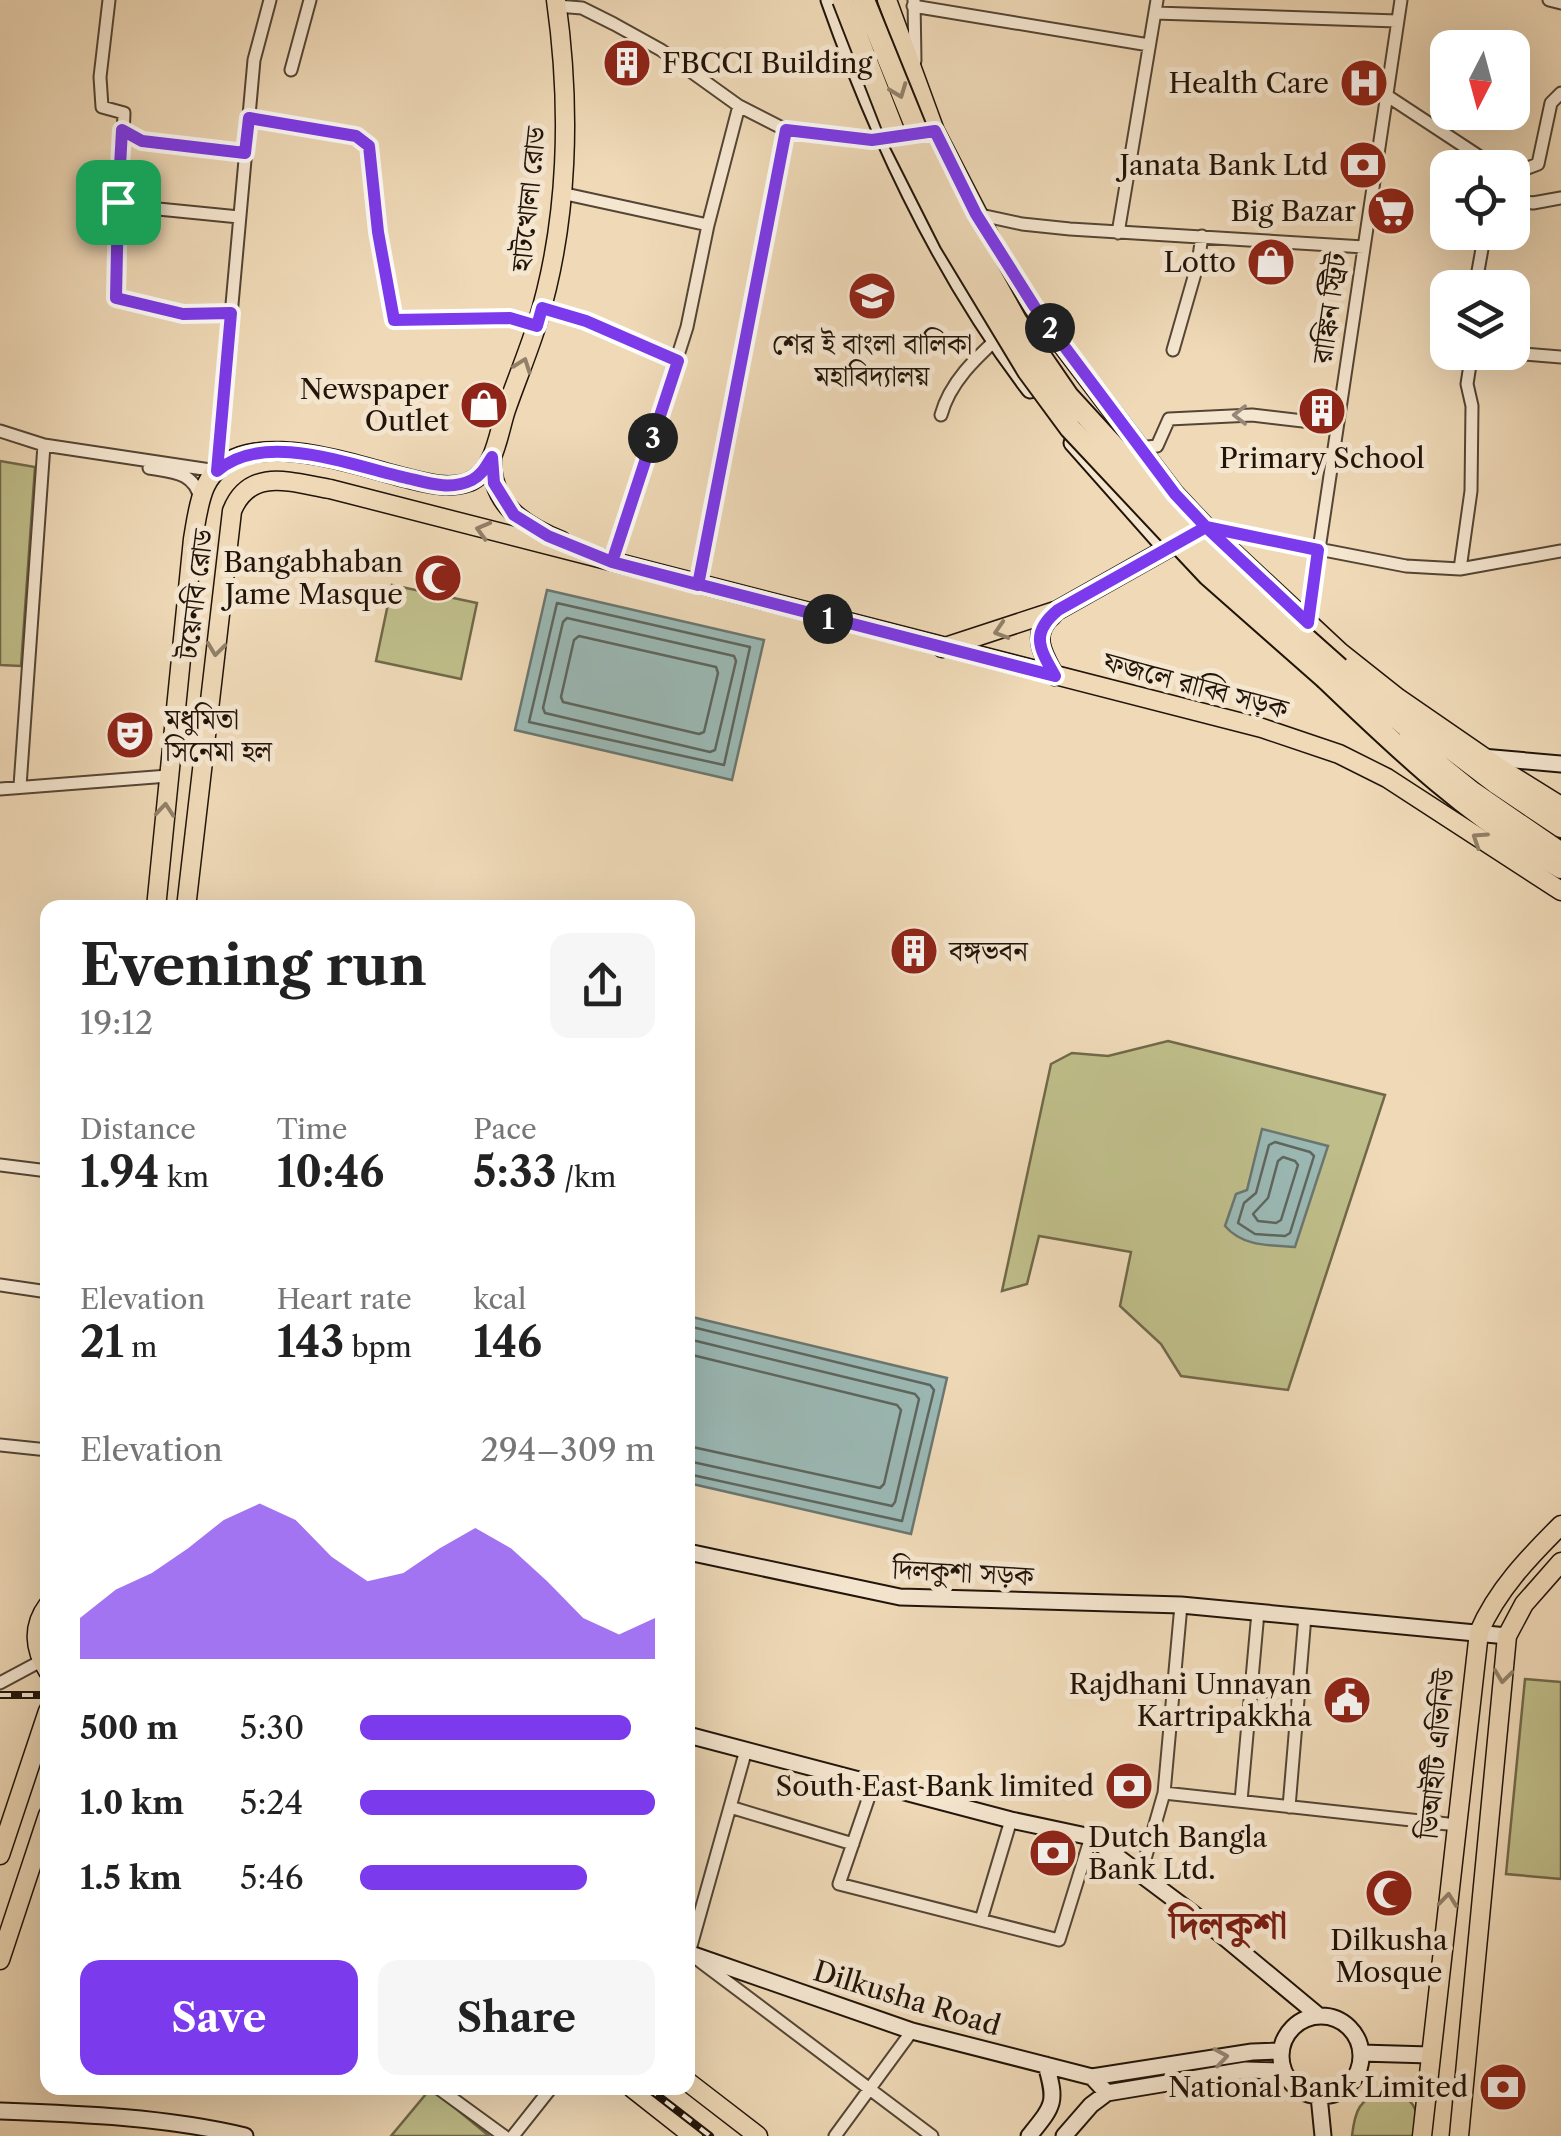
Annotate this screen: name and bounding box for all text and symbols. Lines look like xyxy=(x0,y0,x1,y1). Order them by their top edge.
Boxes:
north arrow xyxy=(1430,30,1530,130)
map controls xyxy=(1430,30,1530,370)
building icon: FBCCI Building xyxy=(601,37,653,89)
place label: FBCCI Building xyxy=(662,46,873,80)
hospital icon: Health Care xyxy=(1338,57,1390,109)
place label: Health Care xyxy=(1169,66,1329,100)
one-way arrow xyxy=(887,81,907,99)
street label: হাটখোলা রোড xyxy=(503,123,553,274)
bank icon: Janata Bank Ltd xyxy=(1337,139,1389,191)
place label: Janata Bank Ltd xyxy=(1115,148,1328,182)
button: locate xyxy=(1430,150,1530,250)
pin xyxy=(76,160,161,245)
icon: arrive xyxy=(91,175,146,230)
supermarket icon: Big Bazar xyxy=(1365,185,1417,237)
place label: Big Bazar xyxy=(1230,194,1356,228)
shop icon: Lotto xyxy=(1245,236,1297,288)
place label: Lotto xyxy=(1164,245,1236,279)
street label: রাঙ্কিন স্ট্রিট xyxy=(1304,249,1354,367)
school or university icon: শের ই বাংলা বালিকা মহাবিদ্যালয় xyxy=(846,270,898,322)
button: layers xyxy=(1430,270,1530,370)
pin: 2 xyxy=(1025,303,1075,353)
text: 2 xyxy=(1042,311,1058,345)
place label: শের ই বাংলা বালিকা মহাবিদ্যালয় xyxy=(772,327,972,393)
one-way arrow xyxy=(511,357,532,374)
place label: Newspaper Outlet xyxy=(300,372,449,438)
shop icon: Newspaper Outlet xyxy=(458,379,510,431)
building icon: Primary School xyxy=(1296,385,1348,437)
one-way arrow xyxy=(1232,404,1248,426)
pin: 3 xyxy=(628,413,678,463)
text: 3 xyxy=(645,421,661,455)
place label: Primary School xyxy=(1219,441,1425,475)
one-way arrow xyxy=(475,521,492,542)
street label: টয়েনবি রোড xyxy=(170,526,220,662)
place label: Bangabhaban Jame Masque xyxy=(221,545,403,611)
mosque icon: Bangabhaban Jame Masque xyxy=(412,552,464,604)
pin: 1 xyxy=(803,594,853,644)
text: 1 xyxy=(822,602,834,636)
one-way arrow xyxy=(993,619,1010,640)
one-way arrow xyxy=(206,642,227,658)
street label: ফজলে রাব্বি সড়ক xyxy=(1099,644,1293,726)
place label: মধুমিতা সিনেমা হল xyxy=(164,702,274,768)
theatre icon: মধুমিতা সিনেমা হল xyxy=(104,709,156,761)
one-way arrow xyxy=(154,802,175,818)
one-way arrow xyxy=(1471,832,1489,851)
building icon: বঙ্গভবন xyxy=(888,925,940,977)
text: Evening run xyxy=(80,932,427,999)
button: share xyxy=(550,933,655,1038)
place label: বঙ্গভবন xyxy=(948,934,1029,968)
text: 19:12 xyxy=(80,1003,153,1042)
text: Distance xyxy=(80,1112,196,1146)
text: Time xyxy=(277,1112,347,1146)
text: Pace xyxy=(473,1112,537,1146)
text: 1.94 xyxy=(80,1146,159,1198)
text: 10:46 xyxy=(277,1146,384,1198)
text: 5:33 xyxy=(473,1146,556,1198)
text: km xyxy=(159,1160,209,1194)
text: /km xyxy=(556,1160,616,1194)
text: Elevation xyxy=(80,1282,205,1316)
text: Heart rate xyxy=(277,1282,412,1316)
text: kcal xyxy=(473,1282,526,1316)
text: 21 xyxy=(80,1316,124,1368)
text: 143 xyxy=(277,1316,344,1368)
text: 146 xyxy=(473,1316,542,1368)
text: m xyxy=(124,1330,157,1364)
text: bpm xyxy=(344,1330,412,1364)
text: Elevation xyxy=(80,1430,223,1469)
text: 294–309 m xyxy=(481,1430,655,1469)
street label: দিলকুশা সড়ক xyxy=(890,1551,1036,1594)
street label: ডিআইটি এভিনিউ xyxy=(1410,1666,1462,1841)
place label: Rajdhani Unnayan Kartripakkha xyxy=(1069,1667,1312,1733)
one-way arrow xyxy=(1493,1668,1514,1684)
public building icon: Rajdhani Unnayan Kartripakkha xyxy=(1321,1674,1373,1726)
text: 500 m xyxy=(80,1708,178,1747)
text: 5:30 xyxy=(240,1708,304,1747)
bank icon: South East Bank limited xyxy=(1103,1760,1155,1812)
place label: South East Bank limited xyxy=(775,1769,1094,1803)
text: 1.0 km xyxy=(80,1783,184,1822)
text: 5:24 xyxy=(240,1783,303,1822)
place label: Dutch Bangla Bank Ltd. xyxy=(1088,1820,1267,1886)
bank icon: Dutch Bangla Bank Ltd. xyxy=(1027,1827,1079,1879)
text: 1.5 km xyxy=(80,1858,182,1897)
text: 5:46 xyxy=(240,1858,304,1897)
mosque icon: Dilkusha Mosque xyxy=(1363,1867,1415,1919)
one-way arrow xyxy=(1437,1892,1458,1908)
district label: দিলকুশা xyxy=(1167,1901,1287,1949)
place label: Dilkusha Mosque xyxy=(1330,1923,1448,1989)
street label: Dilkusha Road xyxy=(809,1953,1005,2043)
button: Save xyxy=(80,1960,358,2075)
button: Share xyxy=(378,1960,655,2075)
one-way arrow xyxy=(1213,2047,1229,2068)
bank icon: National Bank Limited xyxy=(1477,2061,1529,2113)
place label: National Bank Limited xyxy=(1168,2070,1468,2104)

